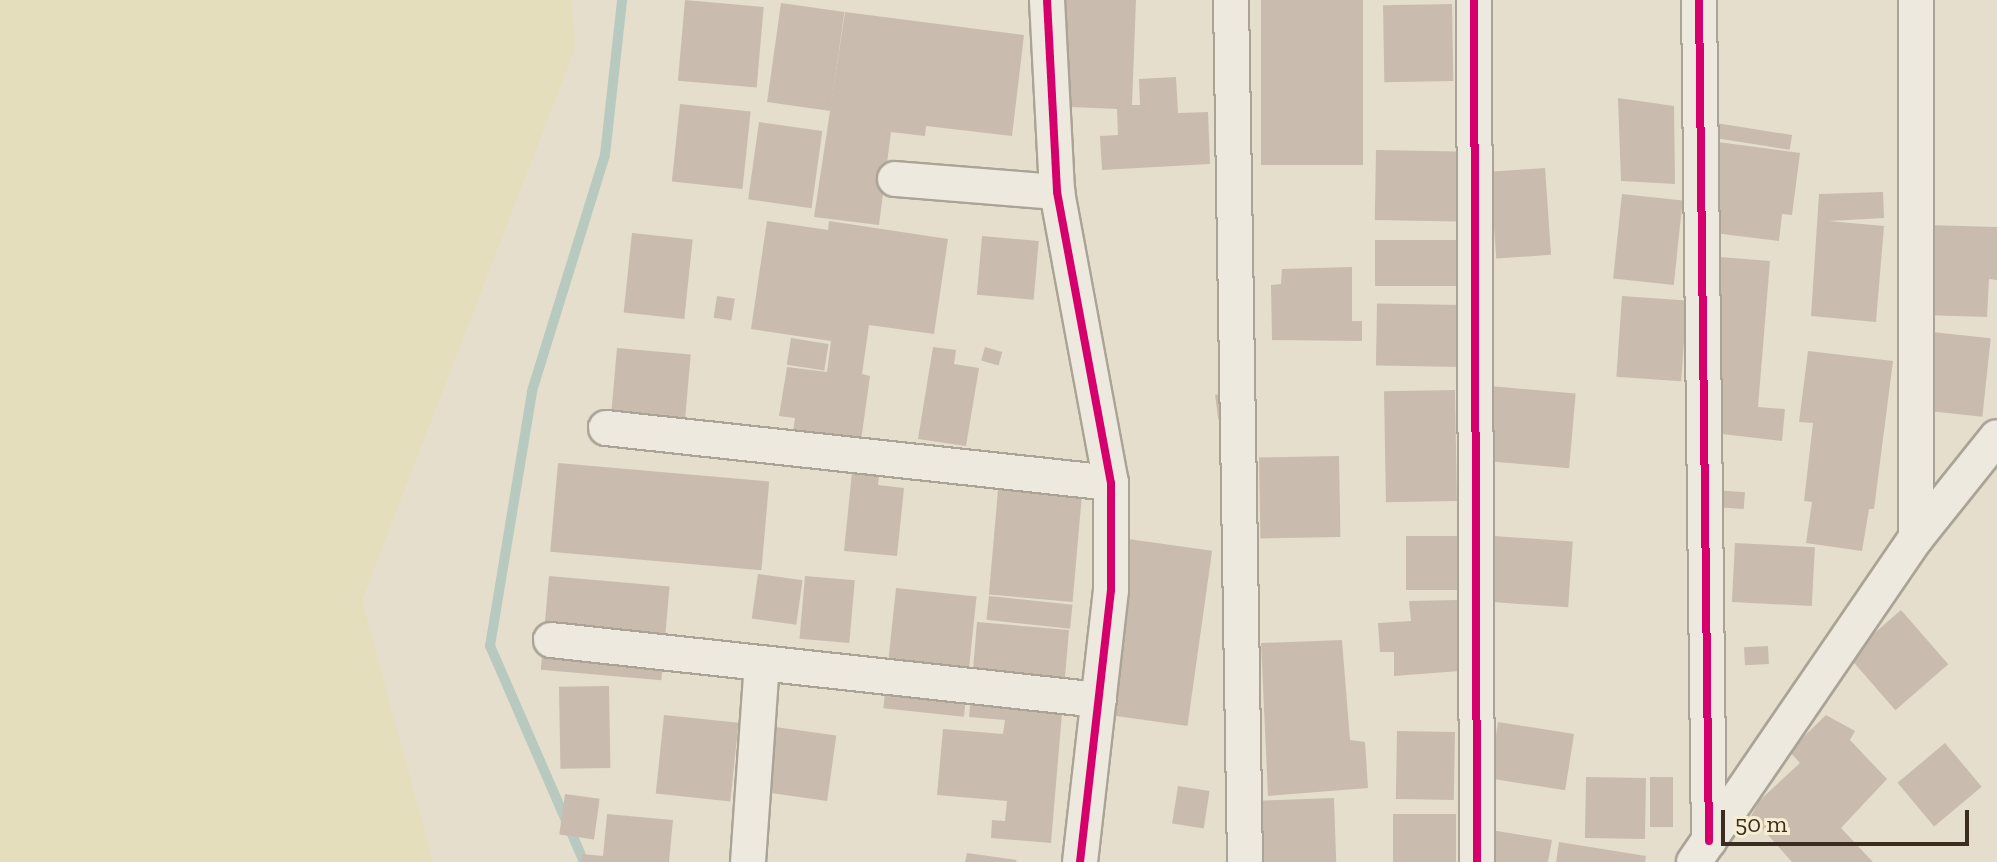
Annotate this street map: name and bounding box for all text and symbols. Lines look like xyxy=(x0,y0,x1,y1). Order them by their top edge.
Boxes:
scale bar xyxy=(1725,794,1973,844)
text: 50 m xyxy=(1735,809,1787,838)

